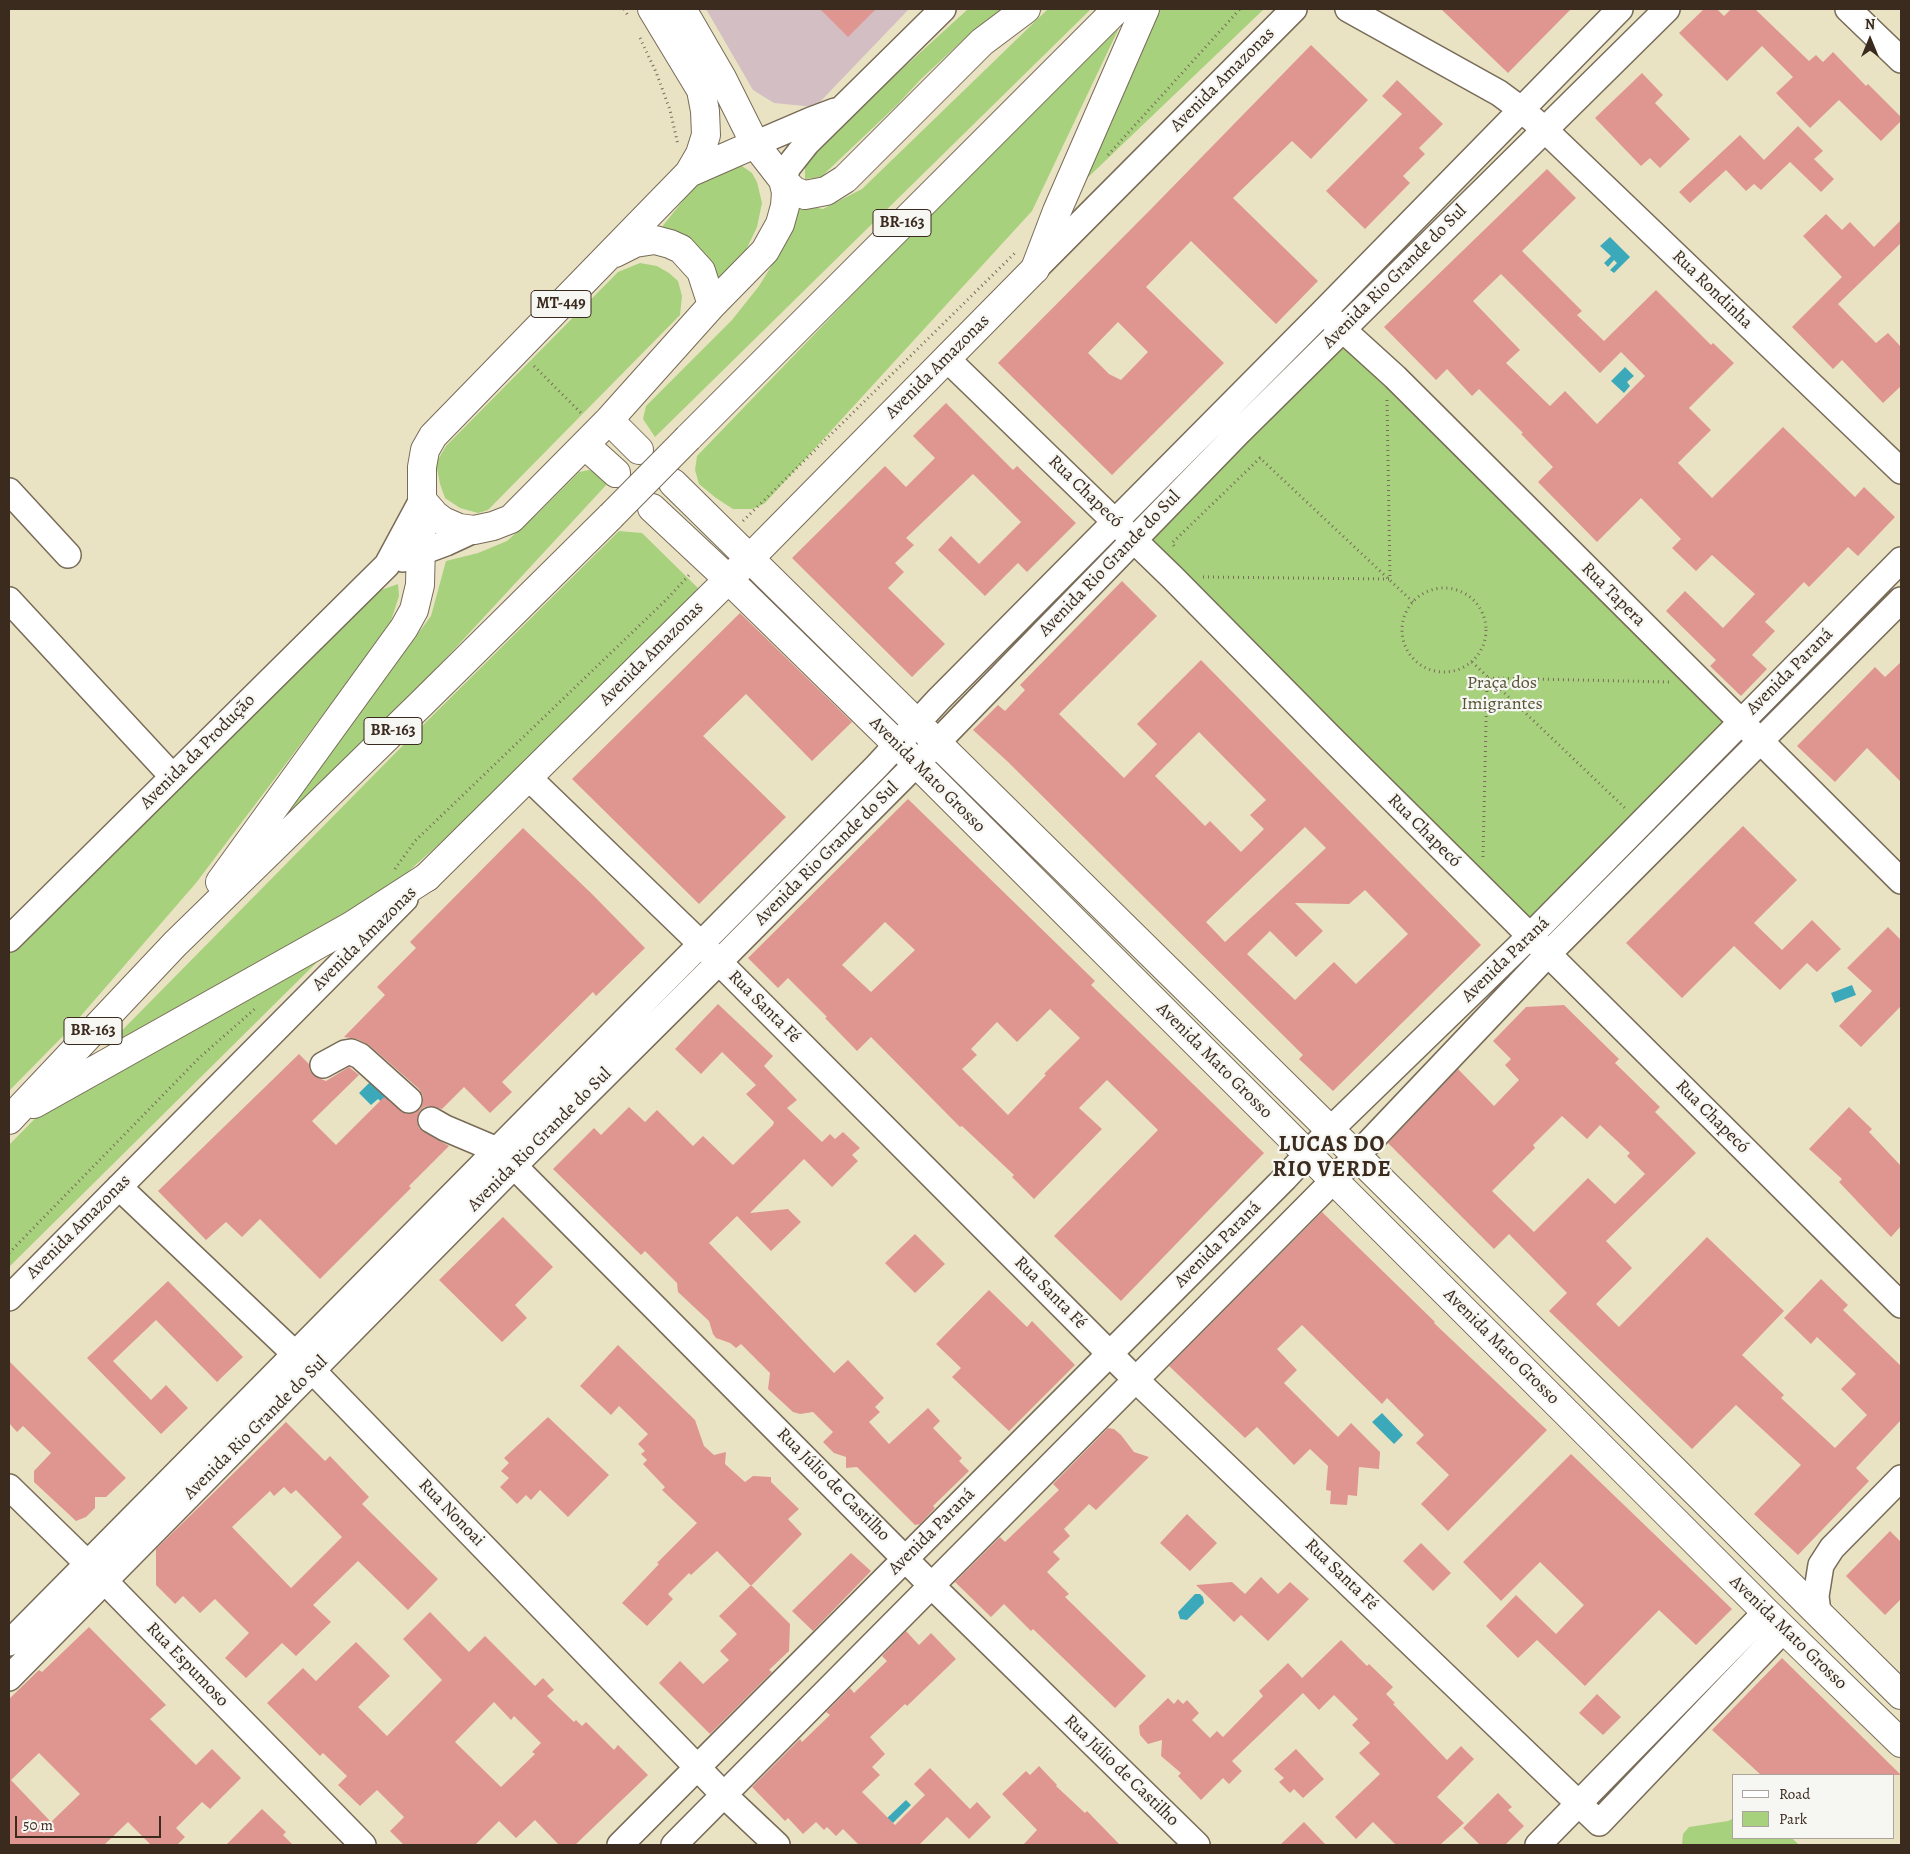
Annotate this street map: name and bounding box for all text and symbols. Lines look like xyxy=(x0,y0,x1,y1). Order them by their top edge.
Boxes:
north arrow xyxy=(1845,15,1895,65)
text: N xyxy=(1865,15,1875,34)
street label: Avenida Amazonas xyxy=(1166,23,1280,137)
street label: Avenida Rio Grande do Sul xyxy=(1319,201,1471,353)
road number: BR-163 xyxy=(873,210,931,237)
street label: Rua Rondinha xyxy=(1667,246,1757,334)
road number: MT-449 xyxy=(531,290,591,318)
street label: Avenida Amazonas xyxy=(881,310,995,424)
street label: Rua Chapecó xyxy=(1043,451,1127,533)
street label: Avenida Rio Grande do Sul xyxy=(1035,486,1185,642)
street label: Rua Tapera xyxy=(1576,558,1650,632)
street label: Avenida Amazonas xyxy=(595,597,709,711)
street label: Avenida Paraná xyxy=(1742,624,1838,720)
park label: Praça dos Imigrantes xyxy=(1461,673,1543,716)
street label: Avenida da Produção xyxy=(136,690,260,814)
street label: Avenida Mato Grosso xyxy=(864,712,990,838)
road number: BR-163 xyxy=(364,718,422,744)
street label: Avenida Rio Grande do Sul xyxy=(751,778,903,930)
street label: Rua Chapecó xyxy=(1383,790,1465,872)
street label: Avenida Amazonas xyxy=(308,882,422,996)
street label: Avenida Paraná xyxy=(1458,913,1554,1007)
street label: Rua Santa Fé xyxy=(723,966,805,1048)
street label: Avenida Mato Grosso xyxy=(1151,998,1277,1124)
road number: BR-163 xyxy=(64,1018,122,1044)
street label: Avenida Rio Grande do Sul xyxy=(464,1064,616,1216)
street label: Rua Chapecó xyxy=(1671,1076,1753,1158)
district label: LUCAS DO RIO VERDE xyxy=(1271,1133,1393,1184)
street label: Avenida Amazonas xyxy=(22,1170,136,1284)
street label: Avenida Paraná xyxy=(1170,1197,1266,1293)
street label: Rua Santa Fé xyxy=(1009,1252,1091,1334)
street label: Avenida Mato Grosso xyxy=(1438,1284,1564,1410)
street label: Avenida Rio Grande do Sul xyxy=(180,1352,332,1504)
street label: Rua Júlio de Castilho xyxy=(772,1424,894,1546)
street label: Rua Nonoai xyxy=(413,1475,489,1551)
street label: Avenida Paraná xyxy=(884,1484,980,1580)
street label: Rua Santa Fé xyxy=(1300,1535,1382,1615)
street label: Avenida Mato Grosso xyxy=(1725,1571,1851,1695)
street label: Rua Espumoso xyxy=(141,1618,233,1712)
street label: Rua Júlio de Castilho xyxy=(1059,1711,1183,1831)
legend xyxy=(1732,1774,1895,1839)
text: Road xyxy=(1779,1784,1810,1804)
scale bar xyxy=(18,1806,164,1838)
text: Park xyxy=(1779,1809,1807,1829)
text: 50 m xyxy=(23,1815,53,1835)

